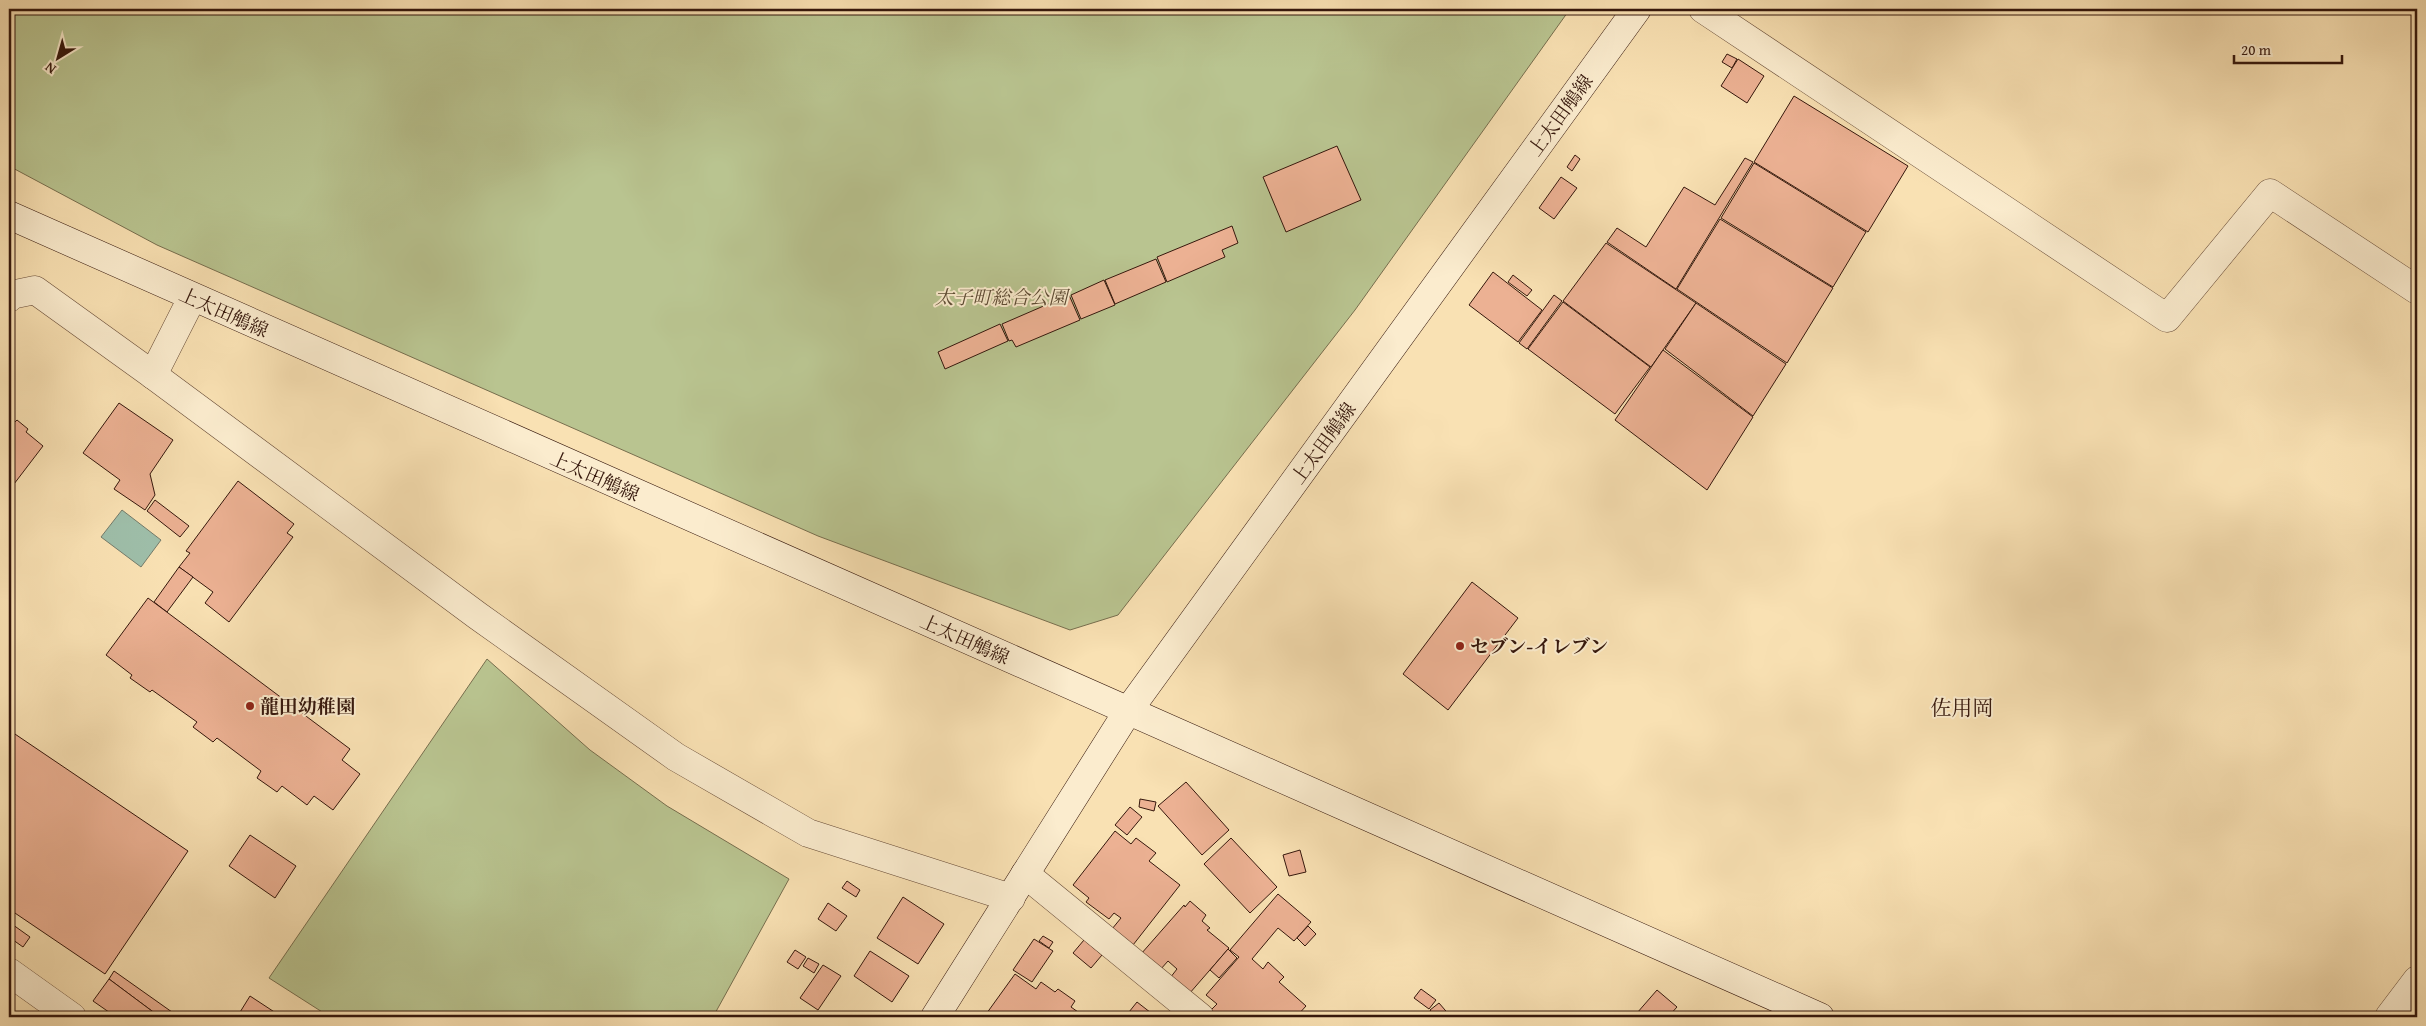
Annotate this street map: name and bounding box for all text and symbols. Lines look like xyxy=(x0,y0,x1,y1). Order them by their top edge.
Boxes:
north arrow xyxy=(32,32,82,82)
scale bar xyxy=(2234,32,2341,64)
text: 20 m xyxy=(2241,39,2272,60)
text: N xyxy=(40,57,60,79)
street label: 上太田鵤線 xyxy=(1521,68,1599,162)
street label: 上太田鵤線 xyxy=(175,280,273,344)
park label: 太子町総合公園 xyxy=(934,283,1070,311)
street label: 上太田鵤線 xyxy=(1284,396,1362,490)
street label: 上太田鵤線 xyxy=(546,444,644,508)
street label: 上太田鵤線 xyxy=(916,607,1014,671)
place label: セブン-イレブン xyxy=(1470,632,1608,660)
marker: セブン-イレブン xyxy=(1454,640,1466,652)
place label: 龍田幼稚園 xyxy=(260,692,355,720)
district label: 佐用岡 xyxy=(1931,692,1994,723)
marker: 龍田幼稚園 xyxy=(244,700,256,712)

